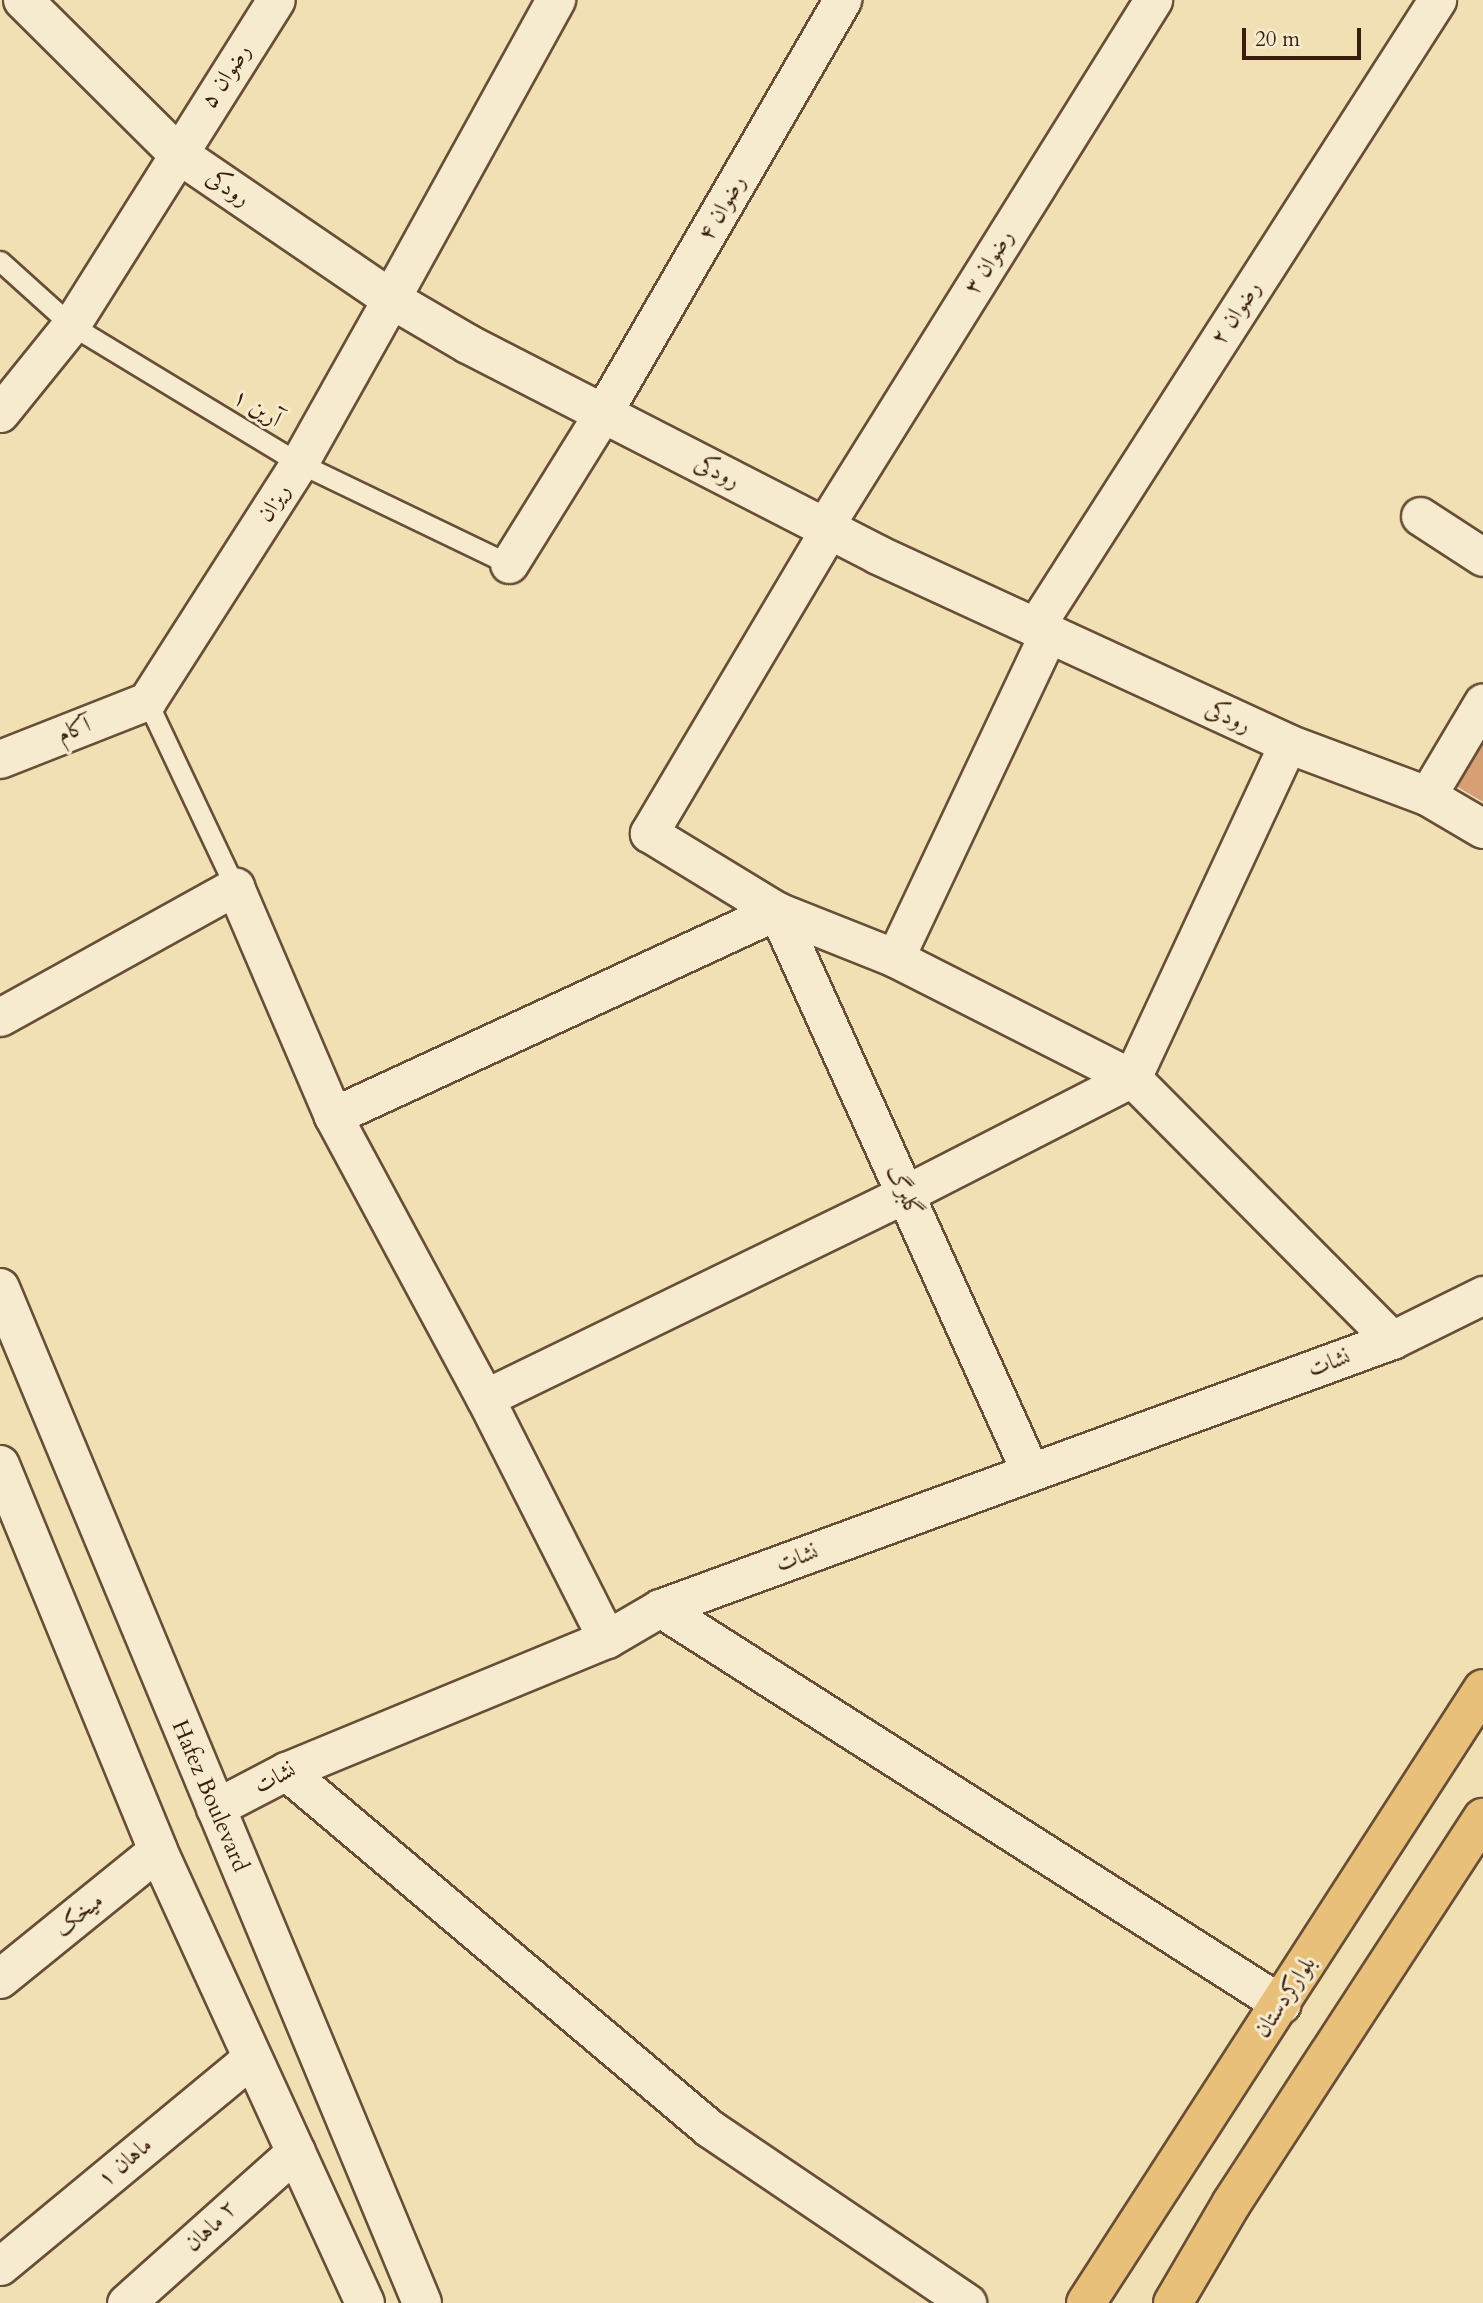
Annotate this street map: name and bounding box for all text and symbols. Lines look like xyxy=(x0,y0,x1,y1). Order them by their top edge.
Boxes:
scale bar xyxy=(1245,14,1364,58)
text: 20 m xyxy=(1255,25,1300,54)
street label: رضوان ۵ xyxy=(195,39,257,113)
street label: رودکی xyxy=(201,163,255,213)
street label: رضوان ۴ xyxy=(692,170,752,246)
street label: رضوان ۳ xyxy=(958,225,1020,299)
street label: رضوان ۲ xyxy=(1205,276,1267,350)
street label: آرین ۱ xyxy=(228,383,286,433)
street label: رودکی xyxy=(690,449,744,495)
street label: ریزان xyxy=(251,479,297,527)
street label: رودکی xyxy=(1201,695,1255,739)
street label: آکام xyxy=(54,711,94,749)
street label: گلبرگ xyxy=(880,1160,928,1222)
street label: نشات xyxy=(1304,1343,1354,1383)
street label: نشات xyxy=(772,1538,822,1578)
street label: Hafez Boulevard xyxy=(166,1716,254,1876)
street label: نشات xyxy=(250,1756,300,1800)
street label: میخک xyxy=(49,1887,109,1943)
street label: بلوارکردستان xyxy=(1248,1951,1322,2043)
street label: ماهان ۱ xyxy=(92,2131,158,2193)
street label: ٢ ماهان xyxy=(179,2196,243,2258)

